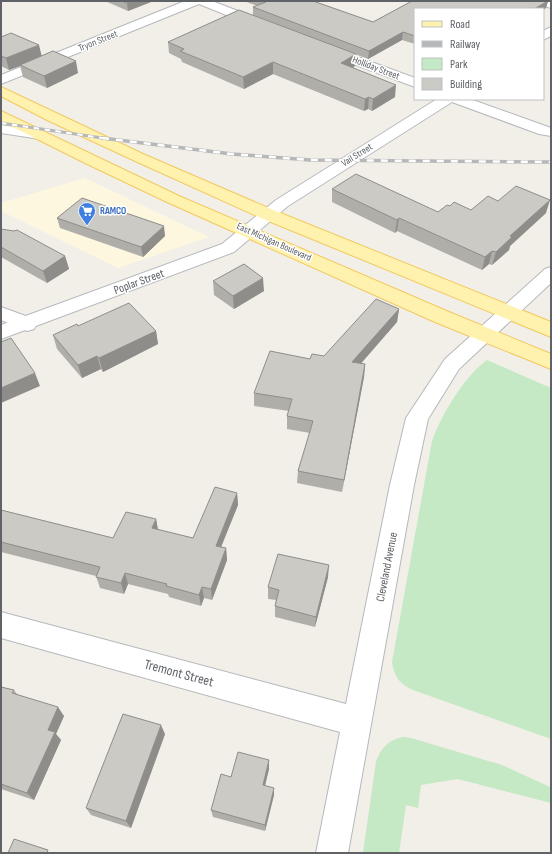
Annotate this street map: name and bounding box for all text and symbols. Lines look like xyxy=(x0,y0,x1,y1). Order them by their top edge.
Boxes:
legend xyxy=(414,8,544,100)
text: Road xyxy=(450,17,470,32)
street label: Tryon Street xyxy=(77,28,119,54)
text: Railway xyxy=(450,37,481,52)
street label: Holliday Street xyxy=(351,54,401,82)
text: Park xyxy=(450,57,468,72)
text: Building xyxy=(450,77,482,92)
street label: Vail Street xyxy=(339,141,375,169)
supermarket icon: RAMCO xyxy=(77,201,97,226)
place label: RAMCO xyxy=(100,205,126,217)
street label: East Michigan Boulevard xyxy=(235,220,313,264)
street label: Poplar Street xyxy=(112,266,167,298)
street label: Cleveland Avenue xyxy=(373,531,401,603)
street label: Tremont Street xyxy=(143,656,215,690)

